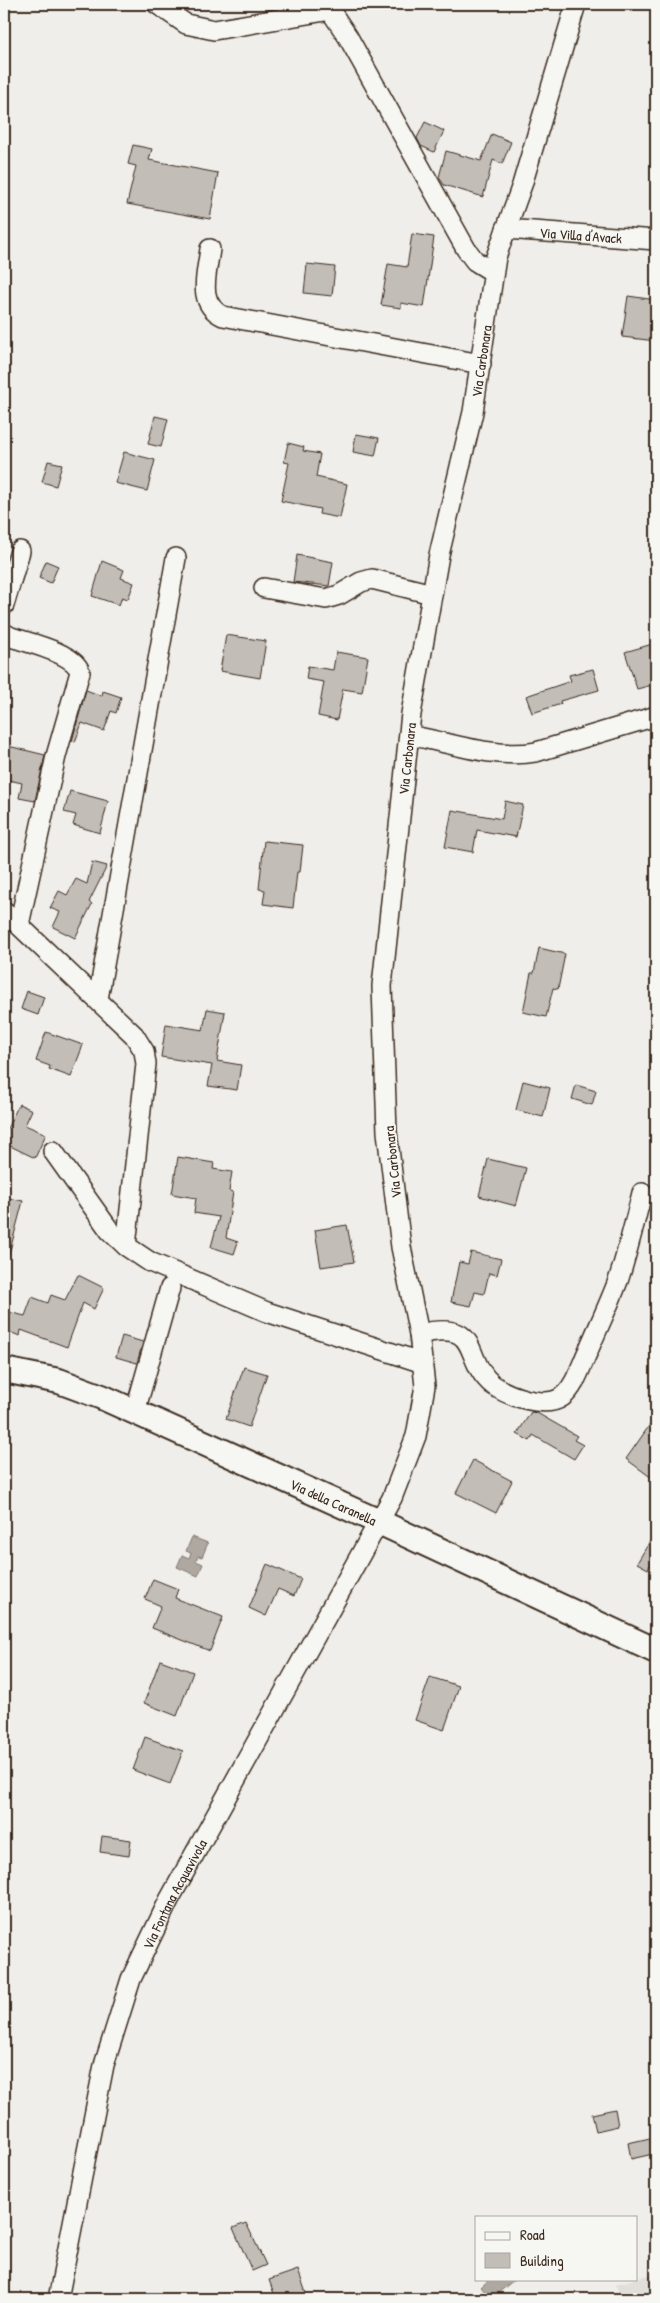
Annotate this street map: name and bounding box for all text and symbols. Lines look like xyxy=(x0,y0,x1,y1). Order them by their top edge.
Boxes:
street label: Via Villa d'Avack xyxy=(539,222,623,247)
street label: Via Carbonara xyxy=(466,323,495,398)
street label: Via Carbonara xyxy=(393,721,420,796)
street label: Via Carbonara xyxy=(379,1125,405,1199)
street label: Via della Caranella xyxy=(287,1474,380,1529)
street label: Via Fontana Acquavivola xyxy=(137,1835,211,1952)
legend xyxy=(475,2216,638,2280)
text: Road xyxy=(520,2224,545,2245)
text: Building xyxy=(520,2250,564,2271)

